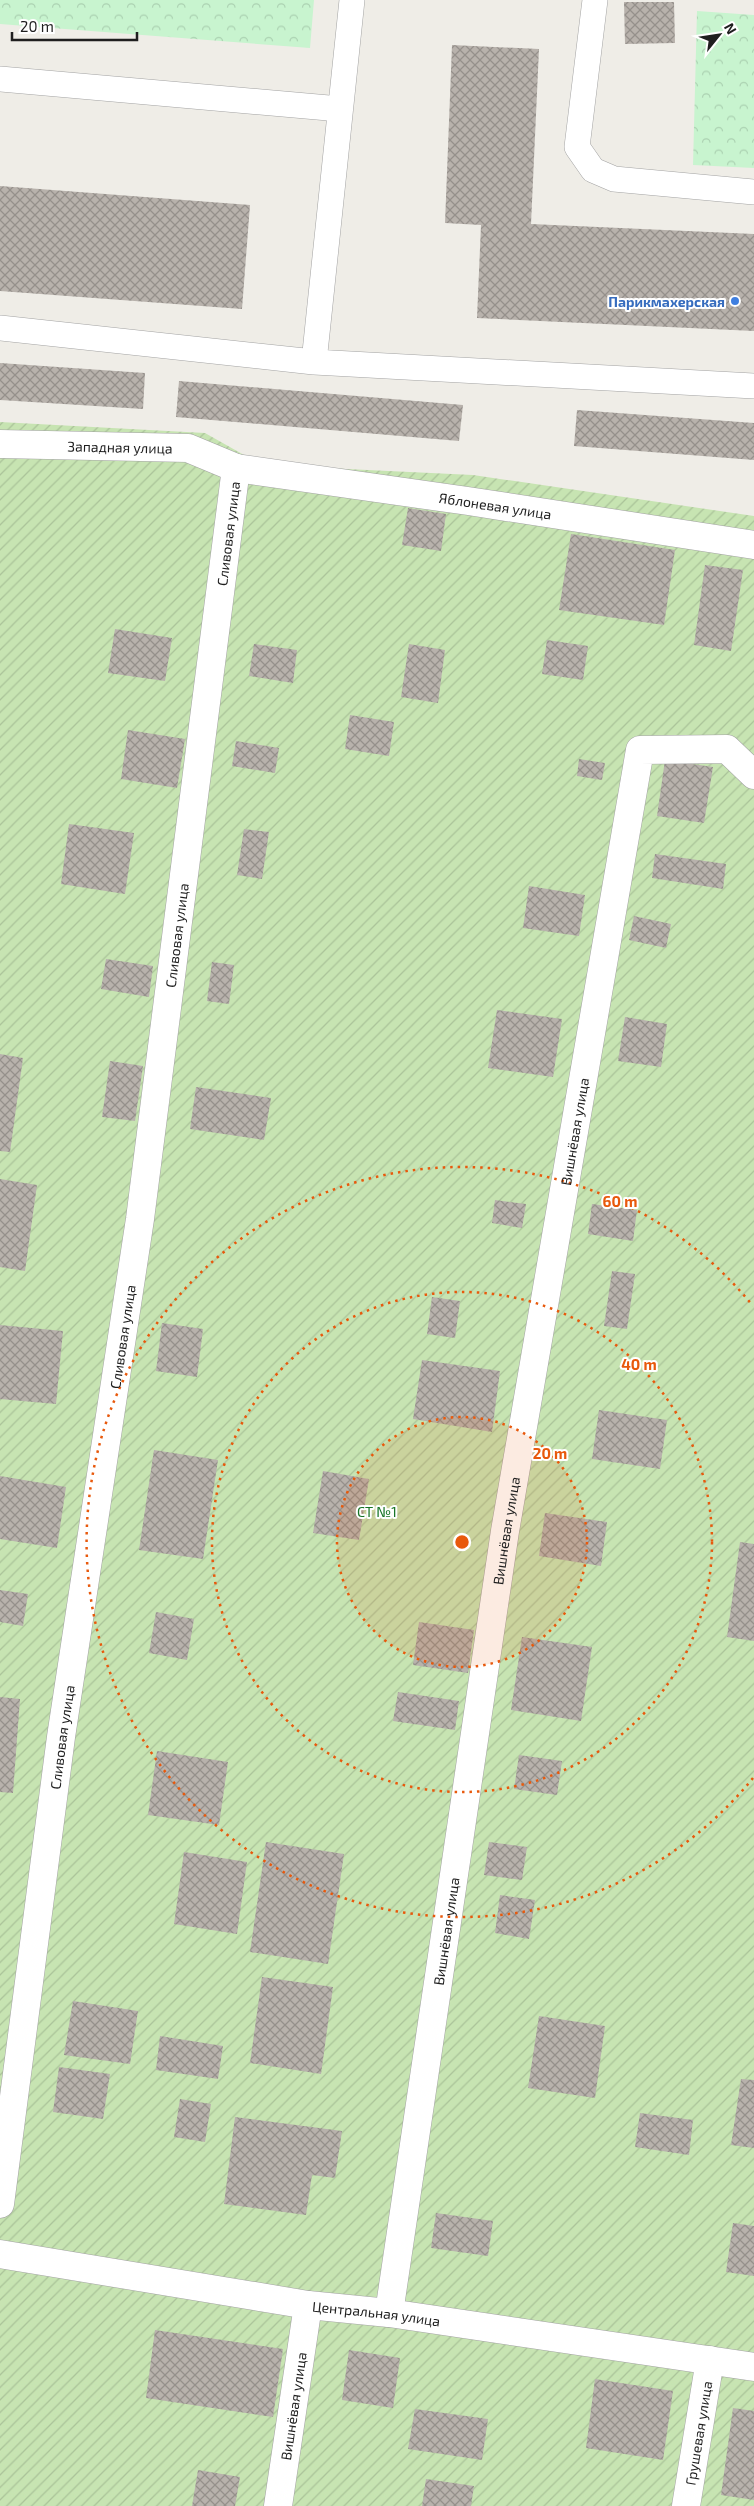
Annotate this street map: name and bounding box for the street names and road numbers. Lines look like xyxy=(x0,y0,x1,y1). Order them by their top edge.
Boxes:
street label: Западная улица xyxy=(67,437,173,456)
street label: Сливовая улица xyxy=(213,480,243,587)
street label: Яблоневая улица xyxy=(438,488,553,522)
street label: Сливовая улица xyxy=(161,882,191,989)
street label: Вишнёвая улица xyxy=(556,1076,592,1187)
street label: Сливовая улица xyxy=(106,1283,138,1390)
street label: Вишнёвая улица xyxy=(489,1475,523,1586)
street label: Сливовая улица xyxy=(46,1684,77,1790)
street label: Вишнёвая улица xyxy=(429,1876,462,1986)
street label: Центральная улица xyxy=(311,2297,442,2329)
street label: Вишнёвая улица xyxy=(276,2351,309,2461)
street label: Грушевая улица xyxy=(681,2379,715,2486)

